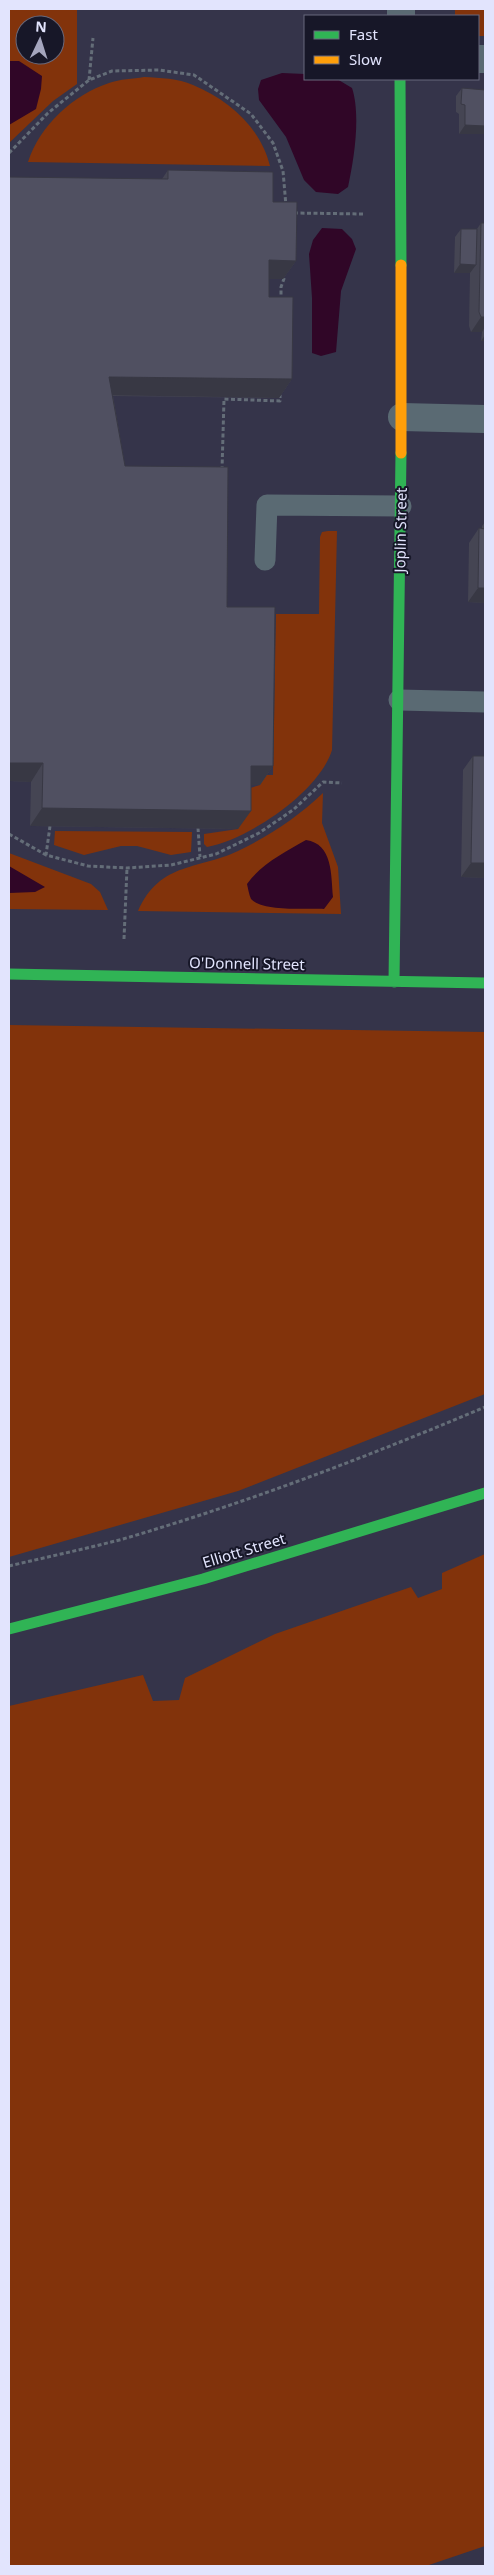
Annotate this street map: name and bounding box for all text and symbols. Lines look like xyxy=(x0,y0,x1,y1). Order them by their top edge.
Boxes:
north arrow xyxy=(15,15,65,65)
legend xyxy=(304,15,479,80)
text: N xyxy=(35,17,47,36)
text: Fast xyxy=(349,24,378,44)
text: Slow xyxy=(349,49,382,69)
street label: Joplin Street xyxy=(389,487,411,575)
street label: O'Donnell Street xyxy=(189,952,306,974)
street label: Elliott Street xyxy=(200,1528,288,1572)

